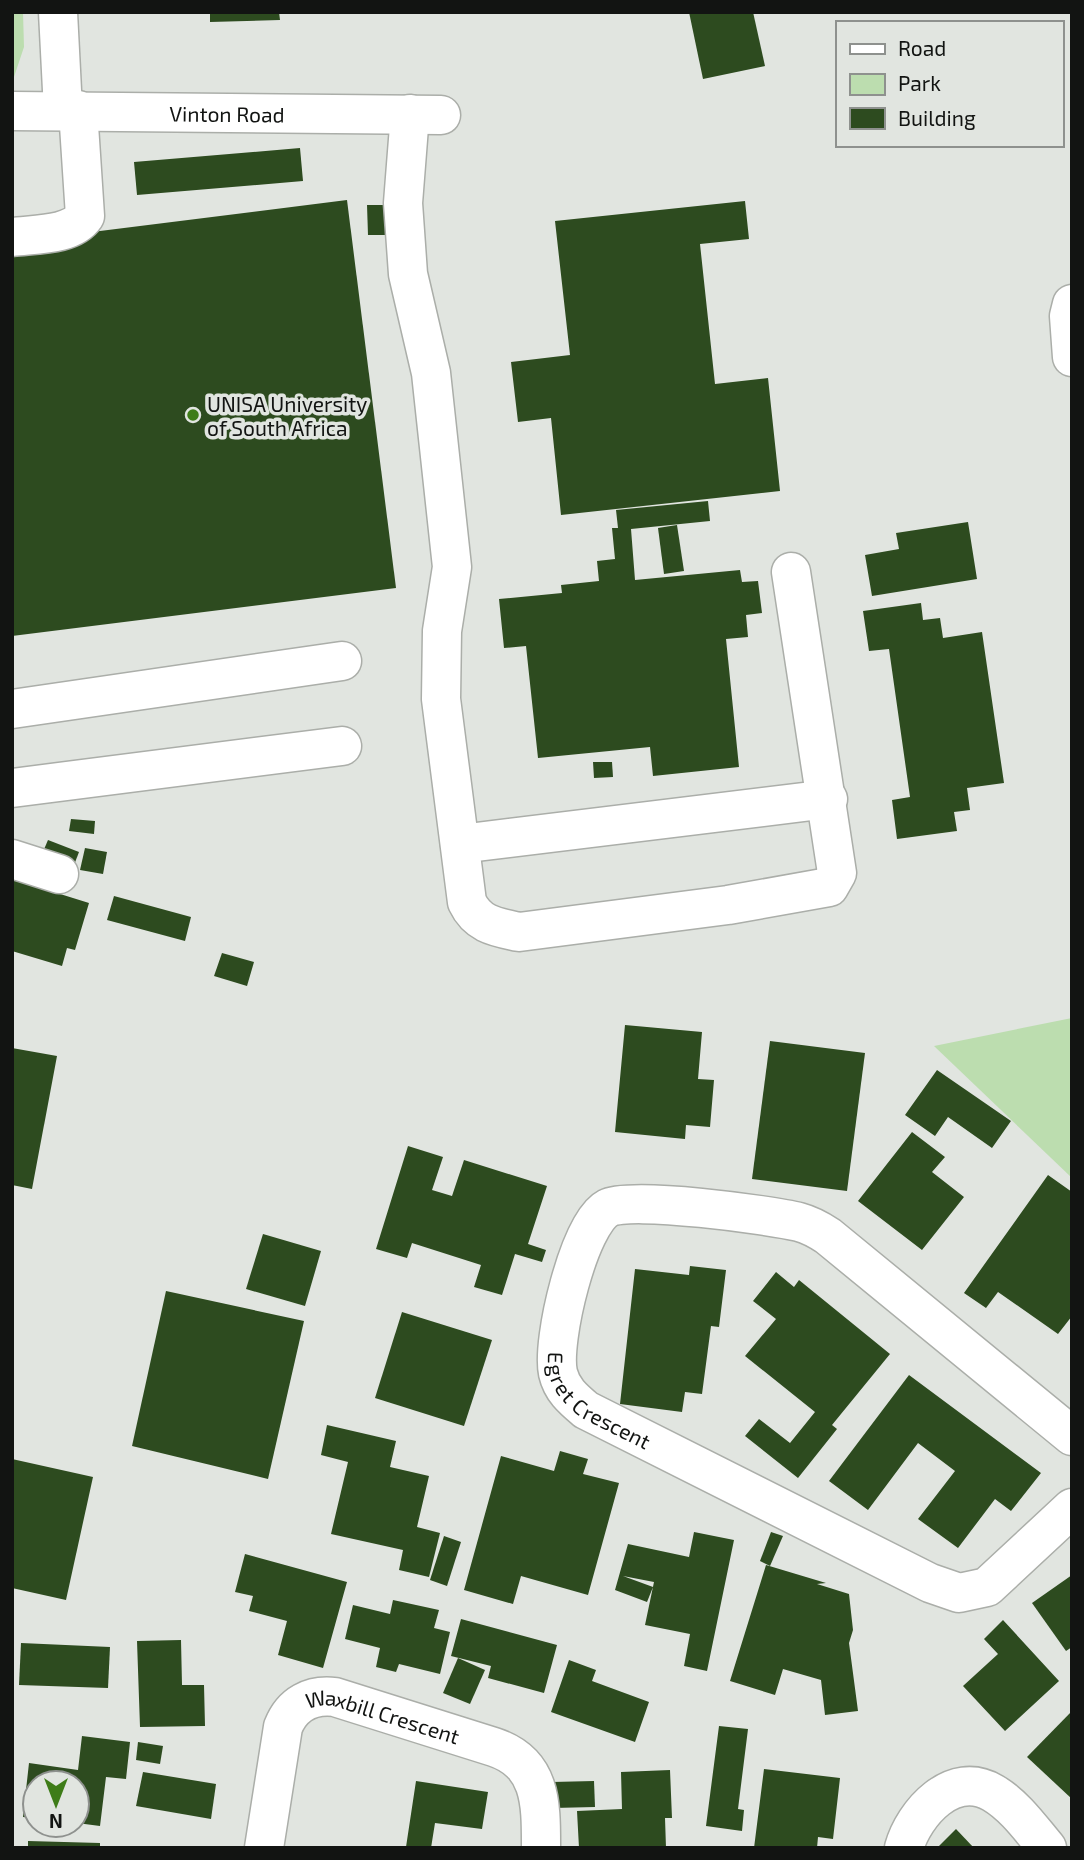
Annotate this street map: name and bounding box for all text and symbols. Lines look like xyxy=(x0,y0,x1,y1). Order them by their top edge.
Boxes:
legend xyxy=(836,21,1063,147)
text: Road xyxy=(898,35,946,60)
text: Park xyxy=(898,70,941,95)
street label: Vinton Road xyxy=(169,100,285,126)
text: Building xyxy=(898,105,976,130)
place label: UNISA University of South Africa xyxy=(207,391,367,440)
marker: UNISA University of South Africa xyxy=(185,407,201,423)
street label: Egret Crescent xyxy=(544,1352,655,1453)
street label: Waxbill Crescent xyxy=(303,1683,463,1748)
north arrow xyxy=(21,1769,91,1839)
text: N xyxy=(49,1810,63,1833)

